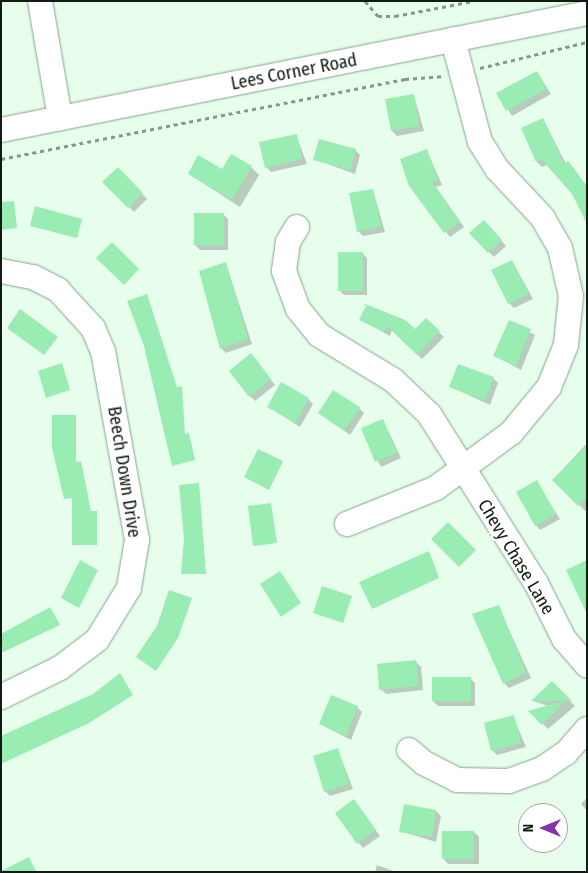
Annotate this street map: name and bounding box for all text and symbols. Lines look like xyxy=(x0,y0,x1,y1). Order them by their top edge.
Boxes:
street label: Lees Corner Road xyxy=(229,49,359,95)
street label: Beech Down Drive xyxy=(103,405,145,539)
street label: Chevy Chase Lane xyxy=(473,495,559,619)
north arrow xyxy=(518,803,568,853)
text: N xyxy=(520,824,537,832)

